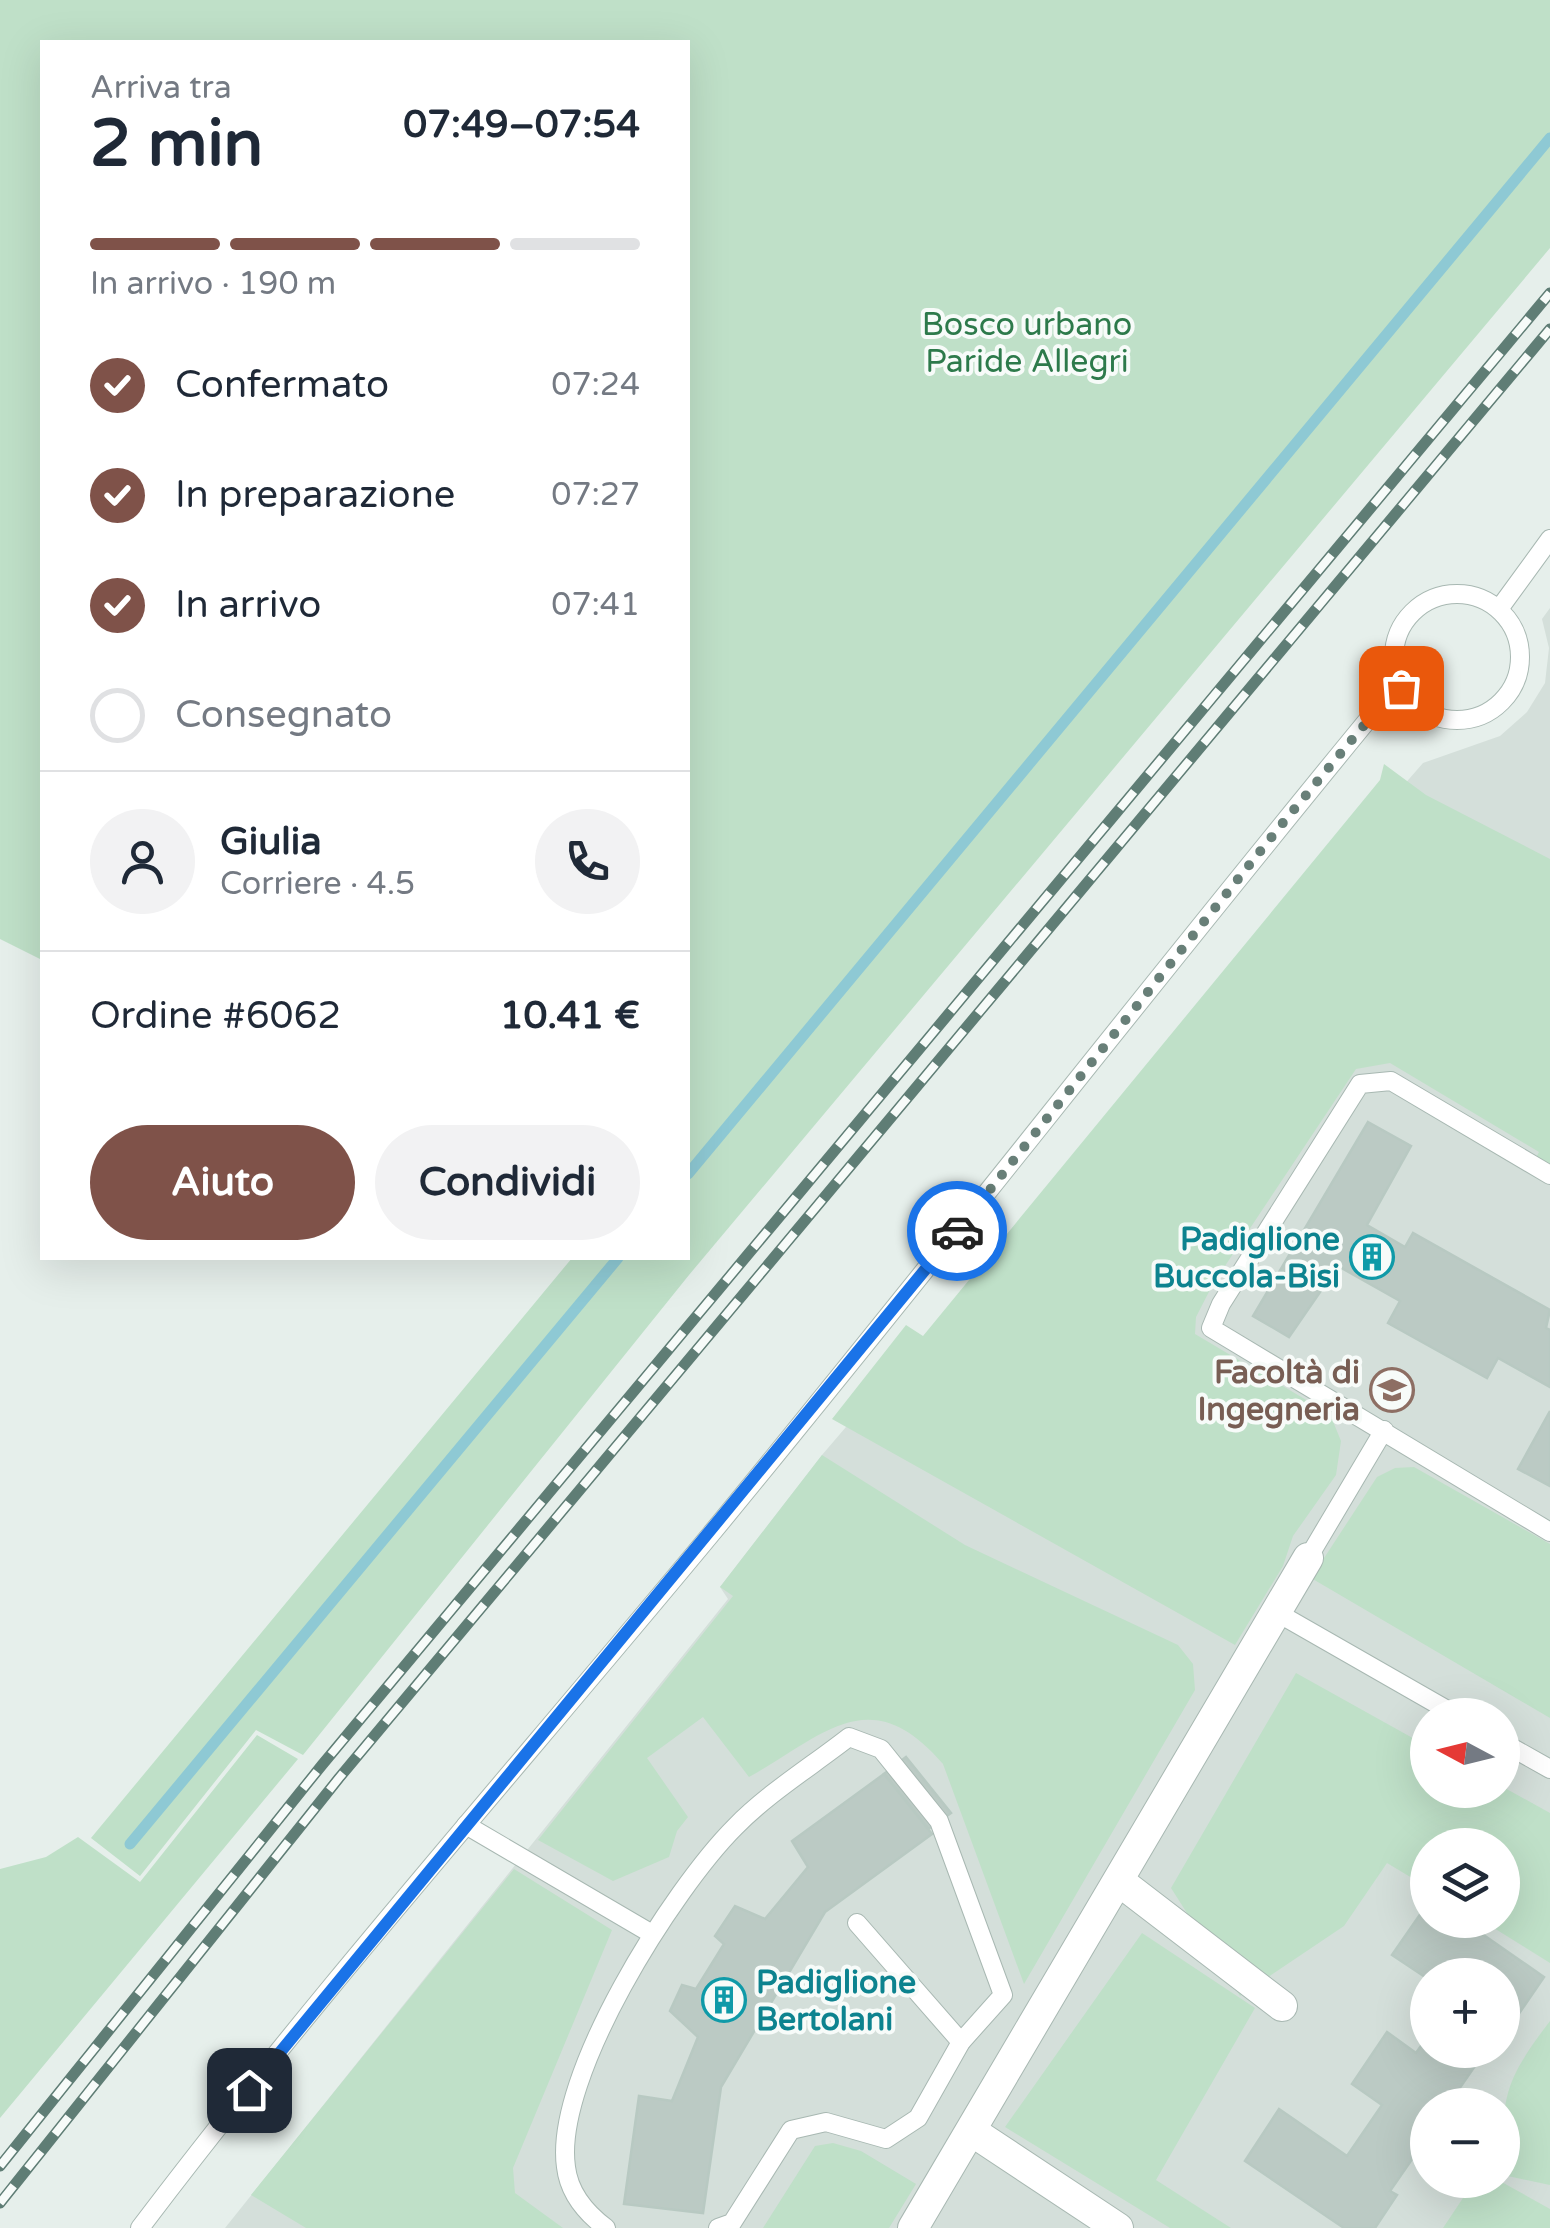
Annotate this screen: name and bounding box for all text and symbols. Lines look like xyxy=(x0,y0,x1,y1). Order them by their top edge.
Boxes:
text: Arriva tra xyxy=(90,69,232,107)
text: 07:49–07:54 xyxy=(403,102,640,148)
text: 2 min xyxy=(90,105,263,184)
text: In arrivo · 190 m xyxy=(90,265,336,303)
park label: Bosco urbano Paride Allegri xyxy=(922,306,1132,381)
icon: check xyxy=(90,358,145,413)
text: Confermato xyxy=(175,362,389,408)
text: 07:24 xyxy=(551,366,640,404)
icon: check xyxy=(90,468,145,523)
text: In preparazione xyxy=(175,472,455,518)
text: 07:27 xyxy=(551,476,640,514)
icon: check xyxy=(90,578,145,633)
text: In arrivo xyxy=(175,582,321,628)
text: 07:41 xyxy=(551,586,640,624)
pin xyxy=(1359,646,1444,731)
icon: bag xyxy=(1374,661,1429,716)
text: Consegnato xyxy=(175,692,392,738)
button: person xyxy=(90,809,195,914)
button: phone xyxy=(535,809,640,914)
text: Giulia xyxy=(220,819,322,865)
text: Corriere · 4.5 xyxy=(220,865,415,903)
text: Ordine #6062 xyxy=(90,993,341,1039)
text: 10.41 € xyxy=(500,993,640,1039)
button: Aiuto xyxy=(90,1125,355,1240)
button: Condividi xyxy=(375,1125,640,1240)
courier xyxy=(907,1181,1007,1281)
icon: car xyxy=(930,1204,985,1259)
place label: Padiglione Buccola-Bisi xyxy=(1153,1221,1340,1296)
building icon: Padiglione Buccola-Bisi xyxy=(1349,1234,1395,1280)
place label: Facoltà di Ingegneria xyxy=(1197,1354,1360,1429)
school or university icon: Facoltà di Ingegneria xyxy=(1369,1367,1415,1413)
north arrow xyxy=(1410,1698,1520,1808)
map controls xyxy=(1410,1698,1520,2198)
button: layers xyxy=(1410,1828,1520,1938)
button: + xyxy=(1410,1958,1520,2068)
place label: Padiglione Bertolani xyxy=(756,1964,916,2039)
building icon: Padiglione Bertolani xyxy=(701,1977,747,2023)
pin xyxy=(207,2048,292,2133)
icon: home xyxy=(222,2063,277,2118)
button: − xyxy=(1410,2088,1520,2198)

